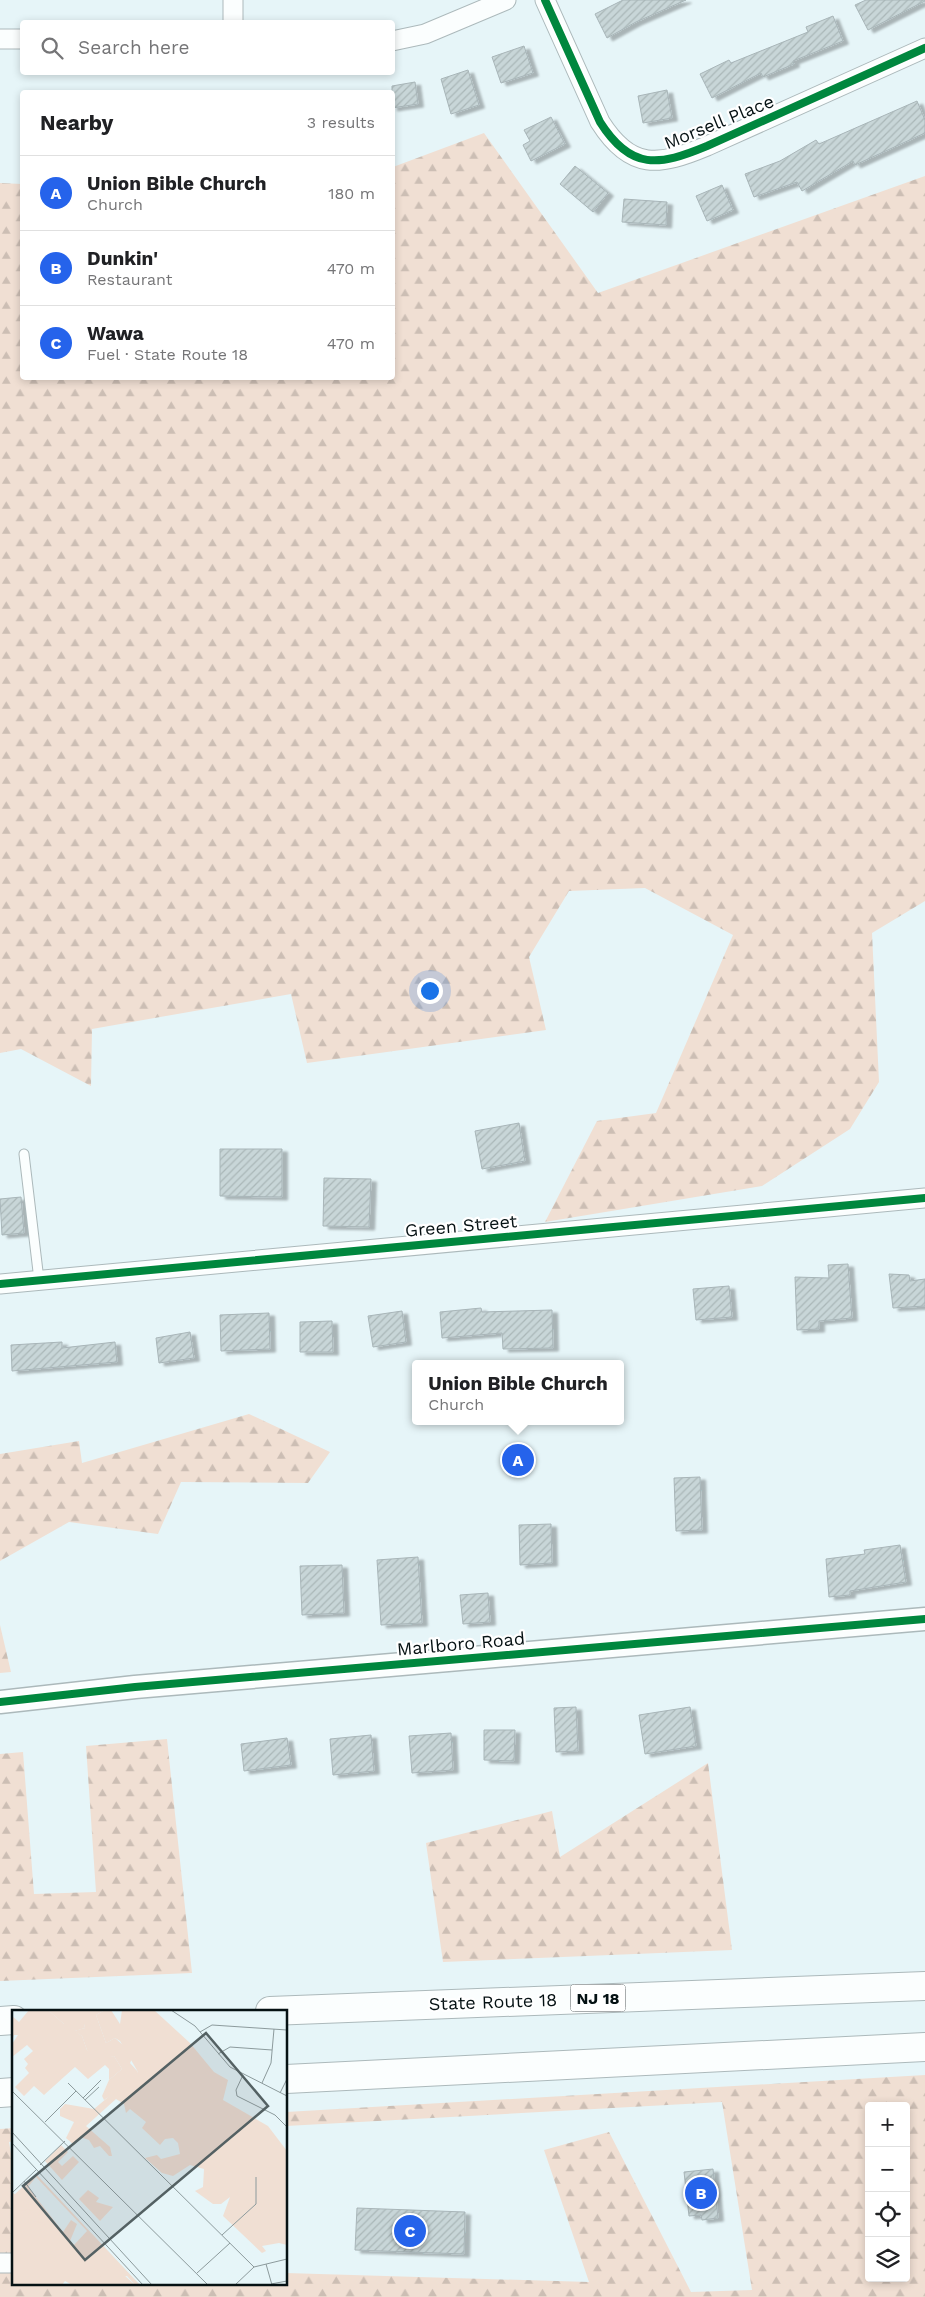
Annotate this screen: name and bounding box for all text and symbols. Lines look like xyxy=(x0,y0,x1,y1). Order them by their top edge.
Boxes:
search box xyxy=(20,20,395,75)
icon: search xyxy=(38,34,66,62)
text: Search here xyxy=(78,36,189,59)
street label: Morsell Place xyxy=(661,90,777,153)
text: Nearby xyxy=(40,110,113,135)
text: 3 results xyxy=(307,113,375,132)
text: Union Bible Church xyxy=(87,172,267,195)
text: A xyxy=(51,184,61,203)
text: 180 m xyxy=(328,184,375,203)
text: Church xyxy=(87,195,143,214)
text: Dunkin' xyxy=(87,247,158,270)
text: B xyxy=(51,259,61,278)
text: 470 m xyxy=(327,259,375,278)
text: Restaurant xyxy=(87,270,173,289)
text: Wawa xyxy=(87,322,144,345)
text: C xyxy=(51,334,61,353)
text: 470 m xyxy=(327,334,375,353)
text: Fuel · State Route 18 xyxy=(87,345,248,364)
your location xyxy=(417,978,443,1004)
street label: Green Street xyxy=(404,1210,518,1241)
popup xyxy=(412,1360,624,1425)
text: Union Bible Church xyxy=(428,1372,608,1395)
text: Church xyxy=(428,1395,484,1414)
pin: A xyxy=(502,1441,534,1479)
street label: Marlboro Road xyxy=(396,1627,526,1660)
road number: NJ 18 xyxy=(570,1985,626,2012)
street label: State Route 18 xyxy=(428,1989,557,2014)
inset map xyxy=(12,2010,288,2284)
map controls xyxy=(865,2102,910,2282)
button: + xyxy=(865,2102,910,2147)
button: − xyxy=(865,2147,910,2192)
pin: B xyxy=(685,2174,717,2212)
button: locate xyxy=(865,2192,910,2237)
pin: C xyxy=(394,2212,426,2250)
button: layers xyxy=(865,2237,910,2282)

